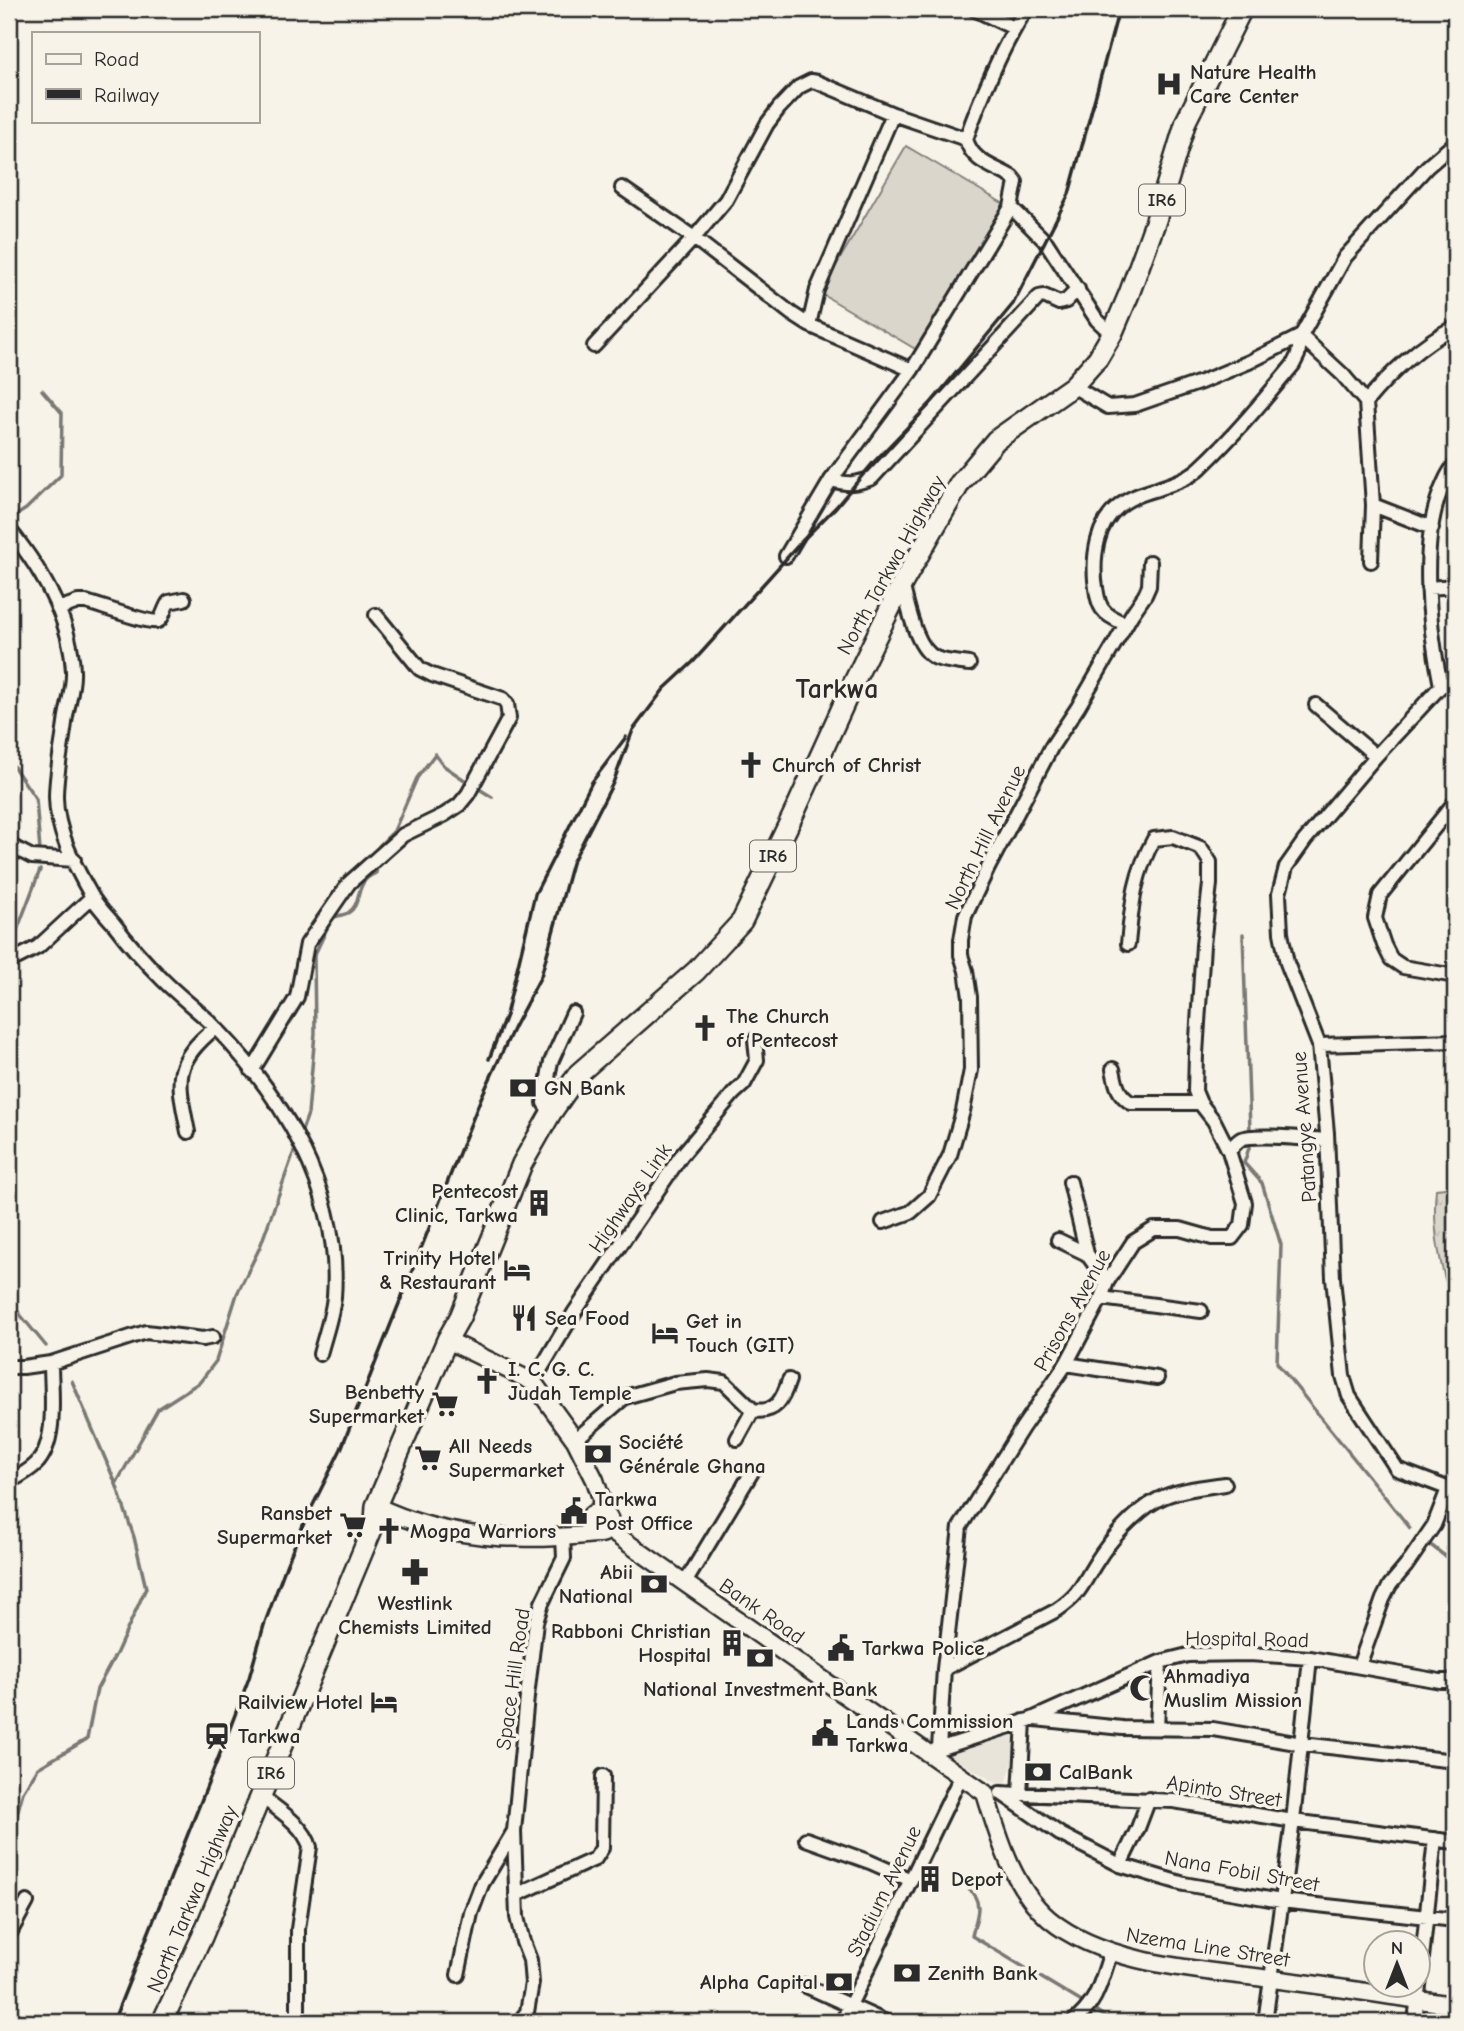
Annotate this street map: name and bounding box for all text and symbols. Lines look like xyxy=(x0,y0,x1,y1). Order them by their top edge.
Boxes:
legend xyxy=(32,32,259,122)
text: Road xyxy=(94,47,139,71)
place label: Nature Health Care Center xyxy=(1190,60,1317,108)
hospital icon: Nature Health Care Center xyxy=(1154,69,1184,99)
text: Railway xyxy=(94,83,159,107)
road number: IR6 xyxy=(1139,184,1185,216)
street label: North Tarkwa Highway xyxy=(832,471,950,659)
district label: Tarkwa xyxy=(795,673,879,705)
church icon: Church of Christ xyxy=(736,750,766,780)
place label: Church of Christ xyxy=(772,753,922,777)
street label: North Hill Avenue xyxy=(940,761,1030,913)
road number: IR6 xyxy=(750,841,796,872)
place label: The Church of Pentecost xyxy=(726,1004,839,1052)
church icon: The Church of Pentecost xyxy=(690,1013,720,1043)
street label: Patangye Avenue xyxy=(1287,1051,1321,1203)
bank icon: GN Bank xyxy=(508,1073,538,1103)
place label: GN Bank xyxy=(544,1076,626,1100)
street label: Highways Link xyxy=(584,1139,676,1257)
place label: Pentecost Clinic, Tarkwa xyxy=(395,1179,519,1227)
building icon: Pentecost Clinic, Tarkwa xyxy=(524,1188,554,1218)
street label: Prisons Avenue xyxy=(1029,1245,1115,1375)
place label: Trinity Hotel & Restaurant xyxy=(379,1246,497,1294)
hotel icon: Trinity Hotel & Restaurant xyxy=(502,1255,532,1285)
restaurant icon: Sea Food xyxy=(509,1303,539,1333)
place label: Sea Food xyxy=(545,1306,630,1330)
place label: Get in Touch (GIT) xyxy=(686,1309,795,1357)
hotel icon: Get in Touch (GIT) xyxy=(650,1318,680,1348)
place label: I. C. G. C. Judah Temple xyxy=(508,1357,632,1405)
church icon: I. C. G. C. Judah Temple xyxy=(472,1366,502,1396)
place label: Benbetty Supermarket xyxy=(309,1380,425,1428)
supermarket icon: Benbetty Supermarket xyxy=(430,1389,460,1419)
place label: Société Générale Ghana xyxy=(619,1430,766,1478)
place label: All Needs Supermarket xyxy=(449,1434,565,1482)
bank icon: Société Générale Ghana xyxy=(583,1439,613,1469)
supermarket icon: All Needs Supermarket xyxy=(413,1443,443,1473)
place label: Tarkwa Post Office xyxy=(595,1487,693,1535)
public building icon: Tarkwa Post Office xyxy=(559,1496,589,1526)
place label: Ransbet Supermarket xyxy=(217,1501,333,1549)
supermarket icon: Ransbet Supermarket xyxy=(338,1510,368,1540)
church icon: Mogpa Warriors xyxy=(374,1516,404,1546)
place label: Mogpa Warriors xyxy=(410,1519,556,1543)
pharmacy icon: Westlink Chemists Limited xyxy=(400,1557,430,1587)
place label: Abii National xyxy=(559,1560,633,1608)
bank icon: Abii National xyxy=(639,1569,669,1599)
street label: Bank Road xyxy=(715,1573,809,1649)
place label: Westlink Chemists Limited xyxy=(338,1591,492,1639)
street label: Space Hill Road xyxy=(491,1607,535,1751)
place label: Rabboni Christian Hospital xyxy=(551,1619,711,1667)
street label: Hospital Road xyxy=(1185,1626,1309,1652)
building icon: Rabboni Christian Hospital xyxy=(717,1628,747,1658)
public building icon: Tarkwa Police xyxy=(826,1633,856,1663)
place label: Tarkwa Police xyxy=(862,1636,985,1660)
bank icon: National Investment Bank xyxy=(745,1643,775,1673)
place label: Ahmadiya Muslim Mission xyxy=(1164,1664,1302,1712)
mosque icon: Ahmadiya Muslim Mission xyxy=(1128,1673,1158,1703)
place label: National Investment Bank xyxy=(643,1677,878,1701)
hotel icon: Railview Hotel xyxy=(369,1687,399,1717)
place label: Railview Hotel xyxy=(238,1690,363,1714)
place label: Lands Commission Tarkwa xyxy=(846,1709,1013,1757)
public building icon: Lands Commission Tarkwa xyxy=(810,1718,840,1748)
station icon: Tarkwa xyxy=(202,1721,232,1751)
place label: Tarkwa xyxy=(238,1724,300,1748)
bank icon: CalBank xyxy=(1023,1757,1053,1787)
road number: IR6 xyxy=(248,1758,294,1788)
place label: CalBank xyxy=(1059,1760,1133,1784)
street label: Apinto Street xyxy=(1165,1770,1284,1812)
street label: North Tarkwa Highway xyxy=(142,1801,242,1996)
street label: Stadium Avenue xyxy=(842,1822,926,1960)
street label: Nana Fobil Street xyxy=(1163,1846,1322,1897)
building icon: Depot xyxy=(915,1864,945,1894)
place label: Depot xyxy=(951,1867,1004,1891)
street label: Nzema Line Street xyxy=(1125,1922,1292,1972)
north arrow xyxy=(1362,1930,1432,2000)
text: N xyxy=(1391,1937,1403,1959)
bank icon: Zenith Bank xyxy=(892,1958,922,1988)
place label: Zenith Bank xyxy=(928,1961,1038,1985)
bank icon: Alpha Capital xyxy=(824,1967,854,1997)
place label: Alpha Capital xyxy=(700,1970,818,1994)

